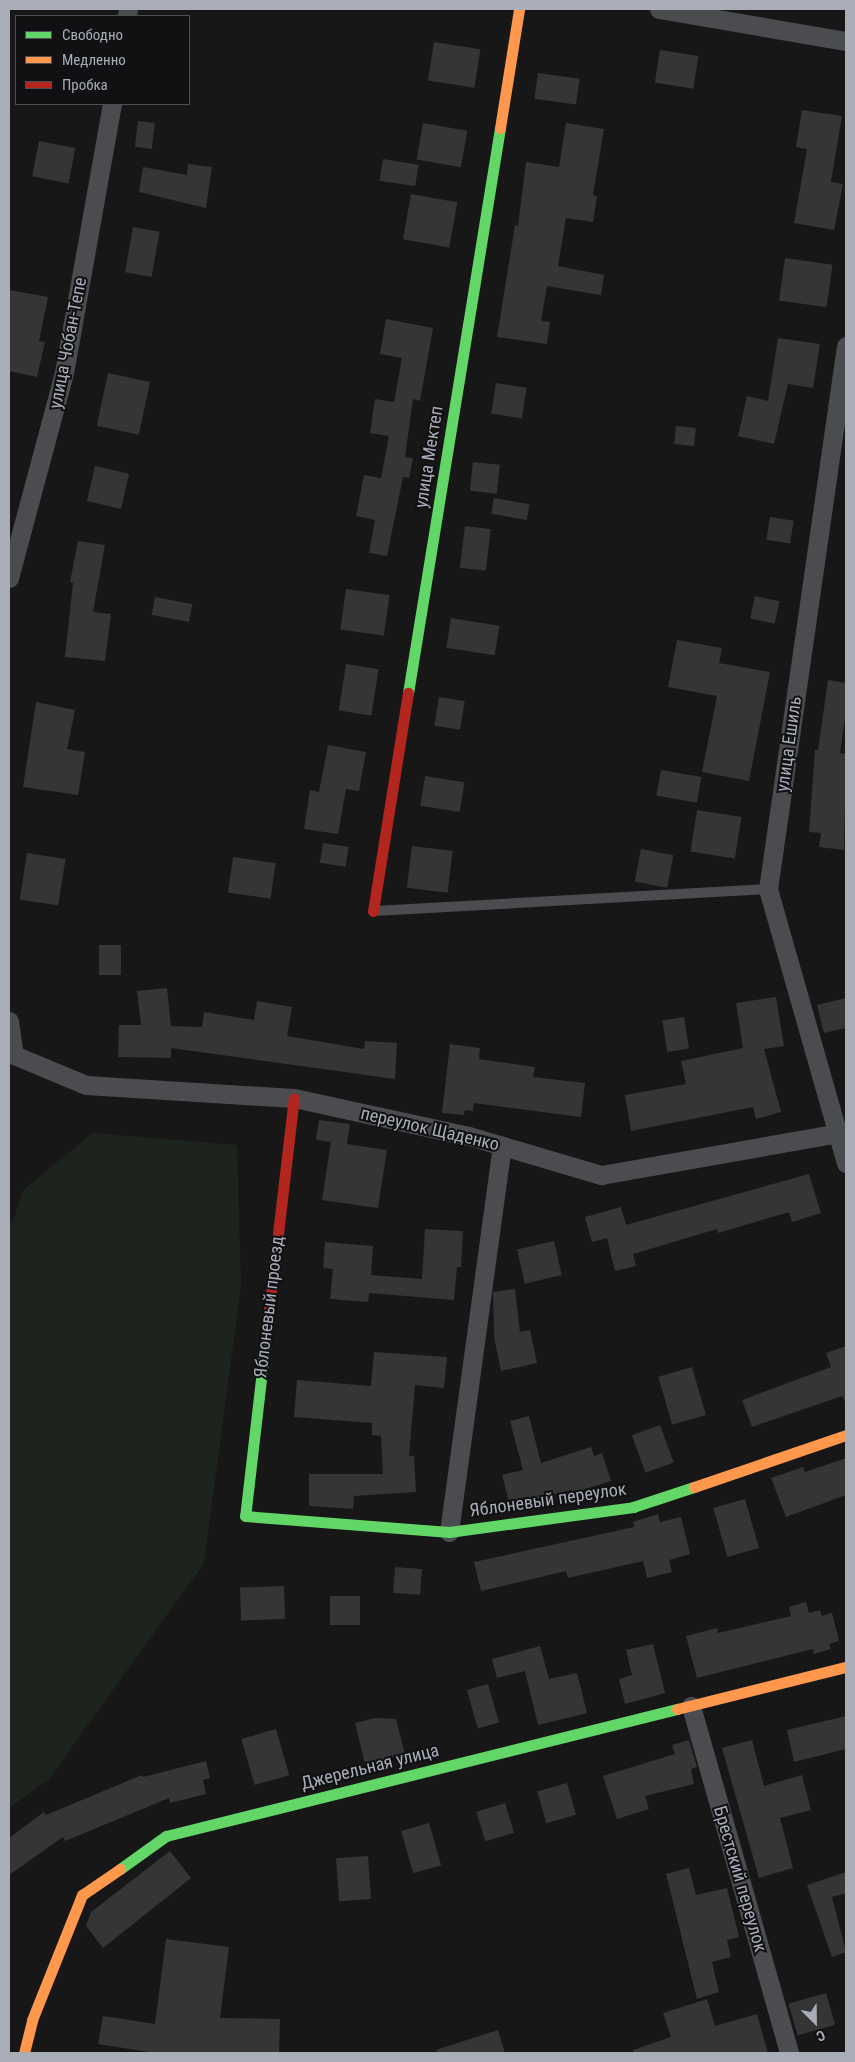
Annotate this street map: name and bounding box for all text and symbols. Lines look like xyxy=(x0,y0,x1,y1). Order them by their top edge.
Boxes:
legend xyxy=(15,15,190,105)
text: Свободно xyxy=(62,26,123,44)
text: Медленно xyxy=(62,51,126,69)
text: Пробка xyxy=(62,76,108,94)
street label: улица Чобан-Тепе xyxy=(45,276,91,410)
street label: улица Мектеп xyxy=(410,404,448,510)
street label: улица Ешиль xyxy=(772,695,806,793)
street label: переулок Щаденко xyxy=(359,1103,501,1155)
street label: Яблоневый проезд xyxy=(250,1235,288,1379)
street label: Яблоневый переулок xyxy=(468,1478,628,1522)
street label: Джерельная улица xyxy=(299,1739,441,1795)
street label: Брестский переулок xyxy=(709,1804,771,1954)
north arrow xyxy=(790,1997,840,2047)
text: С xyxy=(814,2027,828,2045)

